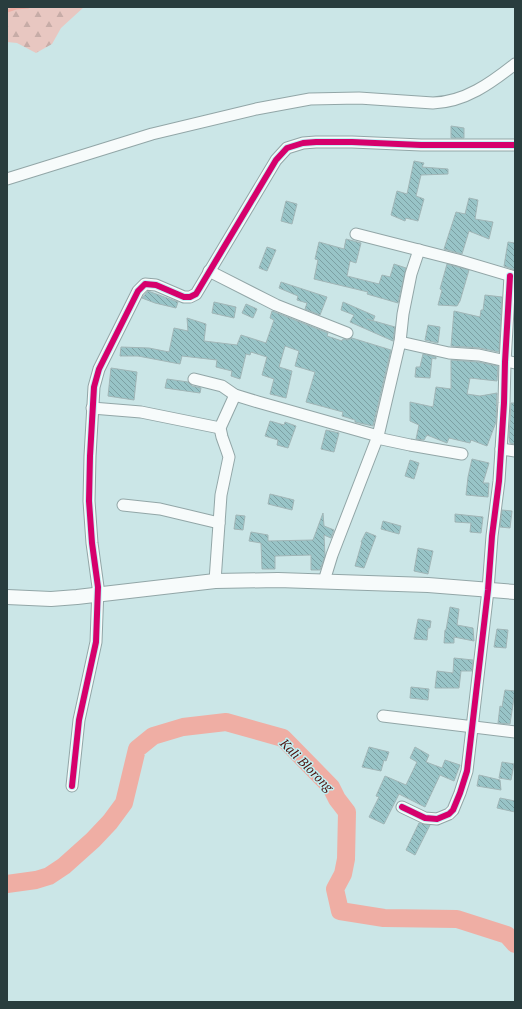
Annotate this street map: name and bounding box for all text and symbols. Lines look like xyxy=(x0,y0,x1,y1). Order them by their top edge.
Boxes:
water label: Kali Blorong xyxy=(276,734,338,796)

